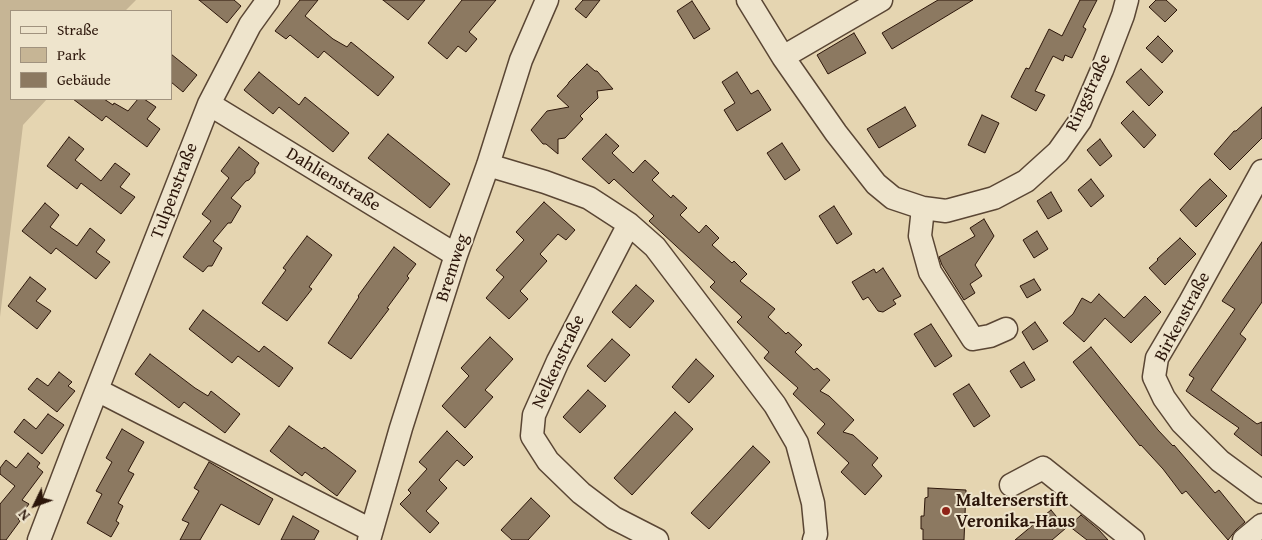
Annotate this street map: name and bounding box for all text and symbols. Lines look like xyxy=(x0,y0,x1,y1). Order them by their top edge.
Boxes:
legend xyxy=(10,10,172,100)
text: Straße xyxy=(57,19,99,40)
text: Park xyxy=(57,44,86,65)
street label: Ringstraße xyxy=(1062,51,1116,135)
text: Gebäude xyxy=(57,69,111,90)
street label: Tulpenstraße xyxy=(147,140,203,242)
street label: Dahlienstraße xyxy=(282,143,384,217)
street label: Bremweg xyxy=(432,231,474,305)
street label: Birkenstraße xyxy=(1150,269,1216,365)
street label: Nelkenstraße xyxy=(528,312,590,412)
north arrow xyxy=(10,480,60,530)
place label: Malterserstift Veronika-Haus xyxy=(956,490,1075,532)
text: N xyxy=(13,505,34,525)
marker: Malterserstift Veronika-Haus xyxy=(940,505,952,517)

